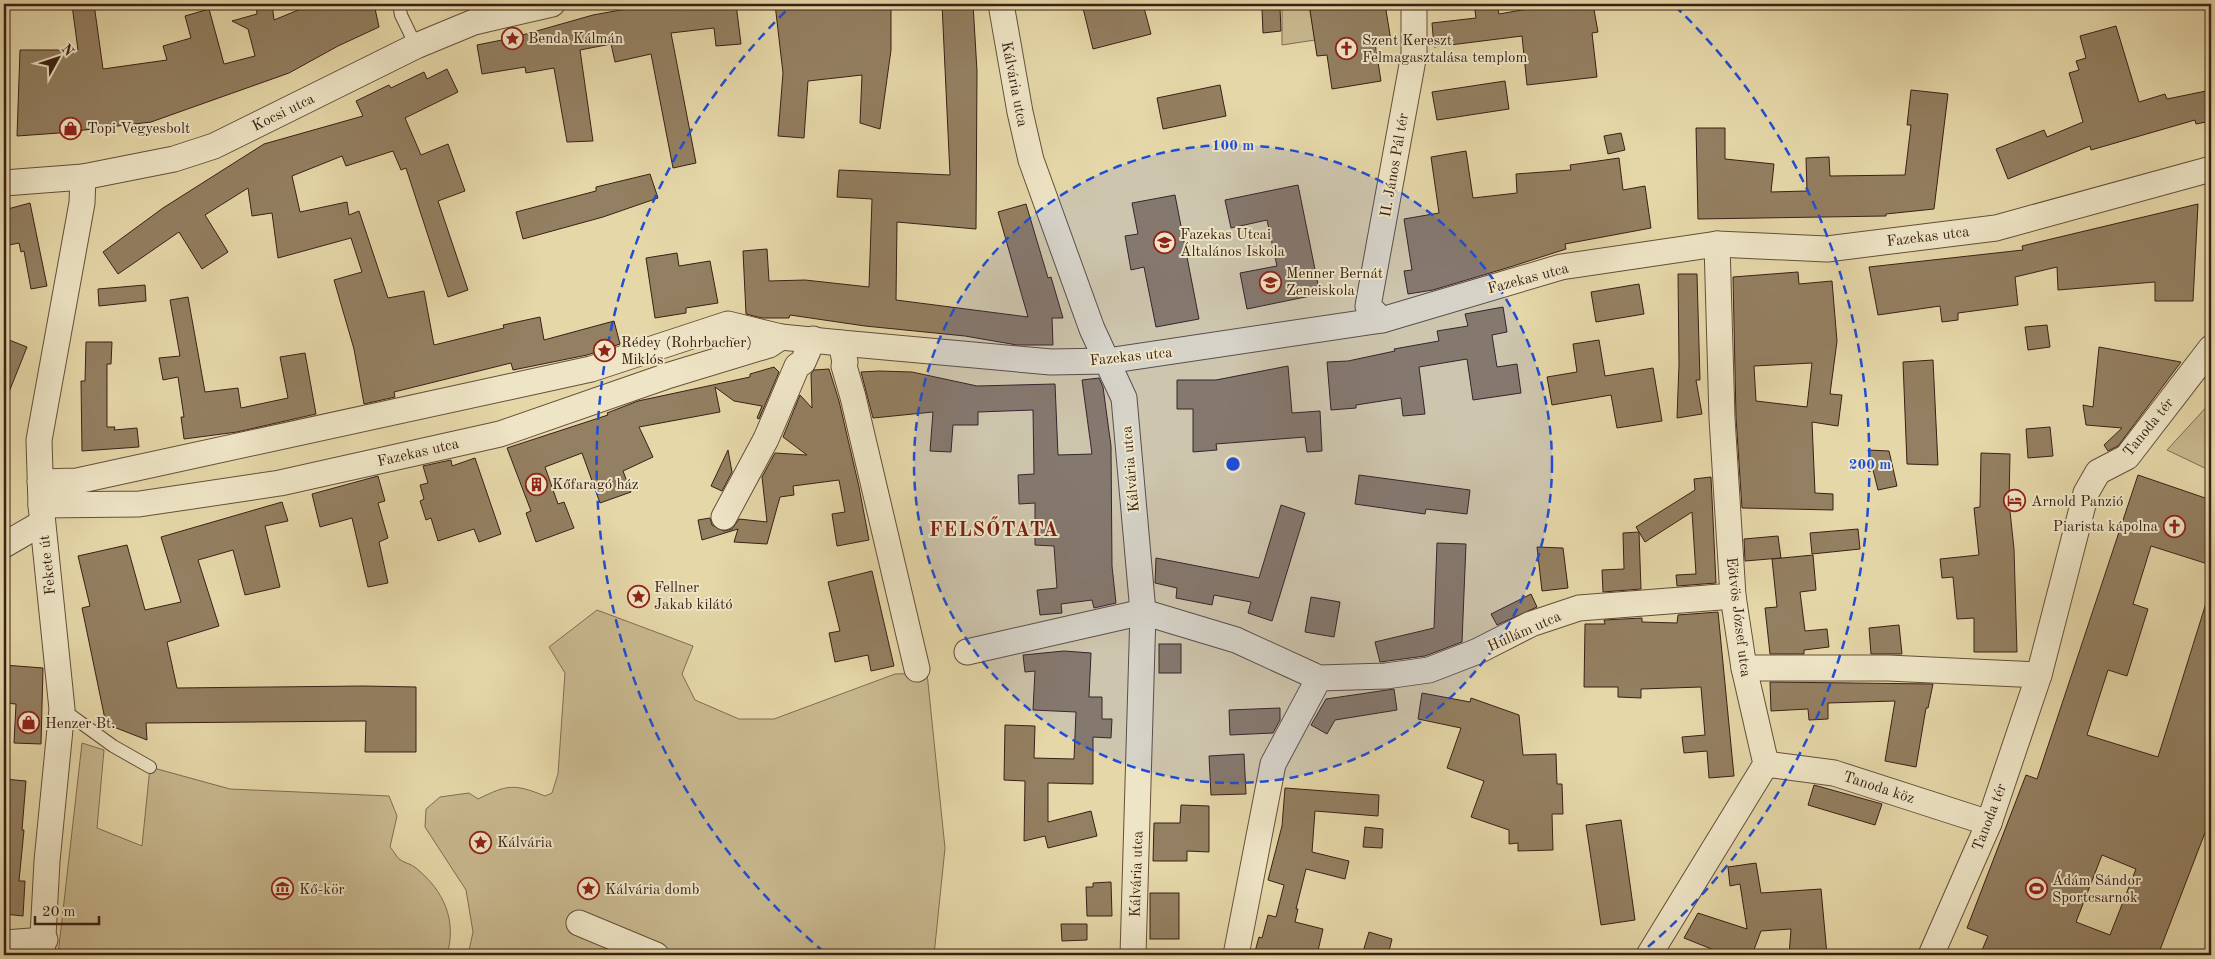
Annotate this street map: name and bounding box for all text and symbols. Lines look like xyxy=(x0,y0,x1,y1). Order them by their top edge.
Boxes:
place icon: Benda Kálmán xyxy=(500,26,524,50)
north arrow xyxy=(32,32,82,82)
place label: Benda Kálmán xyxy=(528,32,623,47)
place label: Szent Kereszt Felmagasztalása templom xyxy=(1362,34,1528,66)
church icon: Szent Kereszt Felmagasztalása templom xyxy=(1334,37,1358,61)
street label: Kálvária utca xyxy=(998,40,1029,129)
text: N xyxy=(58,42,76,59)
street label: Kocsi utca xyxy=(250,92,318,135)
street label: II. János Pál tér xyxy=(1379,112,1412,219)
shop icon: Topi Vegyesbolt xyxy=(59,116,83,140)
place label: Topi Vegyesbolt xyxy=(87,122,190,137)
text: 100 m xyxy=(1212,139,1254,154)
street label: Fazekas utca xyxy=(1886,225,1971,250)
place label: Fazekas Utcai Általános Iskola xyxy=(1180,228,1286,260)
school or university icon: Fazekas Utcai Általános Iskola xyxy=(1152,231,1176,255)
street label: Fazekas utca xyxy=(1486,261,1571,297)
place label: Menner Bernát Zeneiskola xyxy=(1286,267,1383,299)
school or university icon: Menner Bernát Zeneiskola xyxy=(1258,270,1282,294)
place label: Rédey (Rohrbacher) Miklós xyxy=(621,336,752,368)
place icon: Rédey (Rohrbacher) Miklós xyxy=(593,339,617,363)
street label: Fazekas utca xyxy=(1089,346,1174,369)
street label: Tanoda tér xyxy=(2121,396,2177,460)
street label: Kálvária utca xyxy=(1120,424,1143,513)
street label: Fazekas utca xyxy=(376,437,461,470)
centre of rings xyxy=(1224,455,1242,473)
text: 200 m xyxy=(1849,458,1891,473)
building icon: Kőfaragó ház xyxy=(524,472,548,496)
place label: Kőfaragó ház xyxy=(552,478,639,493)
hotel icon: Arnold Panzió xyxy=(2003,489,2027,513)
place label: Arnold Panzió xyxy=(2031,495,2123,510)
church icon: Piarista kápolna xyxy=(2162,514,2186,538)
district label: FELSŐTATA xyxy=(929,516,1059,541)
place label: Piarista kápolna xyxy=(2053,520,2159,535)
street label: Fekete út xyxy=(38,534,59,596)
street label: Eötvös József utca xyxy=(1723,556,1752,679)
place label: Fellner Jakab kilátó xyxy=(654,581,733,613)
place icon: Fellner Jakab kilátó xyxy=(626,584,650,608)
street label: Hullám utca xyxy=(1486,609,1564,655)
shop icon: Henzer Bt. xyxy=(17,711,41,735)
place label: Henzer Bt. xyxy=(45,717,115,732)
street label: Tanoda köz xyxy=(1841,770,1916,807)
street label: Tanoda tér xyxy=(1971,782,2010,853)
place icon: Kálvária xyxy=(469,830,493,854)
street label: Kálvária utca xyxy=(1128,830,1147,918)
place label: Kálvária xyxy=(497,836,553,851)
place label: Ádám Sándor Sportcsarnok xyxy=(2052,871,2141,906)
museum icon: Kő-kör xyxy=(271,877,295,901)
place icon: Kálvária domb xyxy=(577,877,601,901)
sports icon: Ádám Sándor Sportcsarnok xyxy=(2024,877,2048,901)
place label: Kő-kör xyxy=(299,883,345,898)
place label: Kálvária domb xyxy=(605,883,699,898)
scale bar xyxy=(35,894,99,926)
text: 20 m xyxy=(42,905,76,920)

